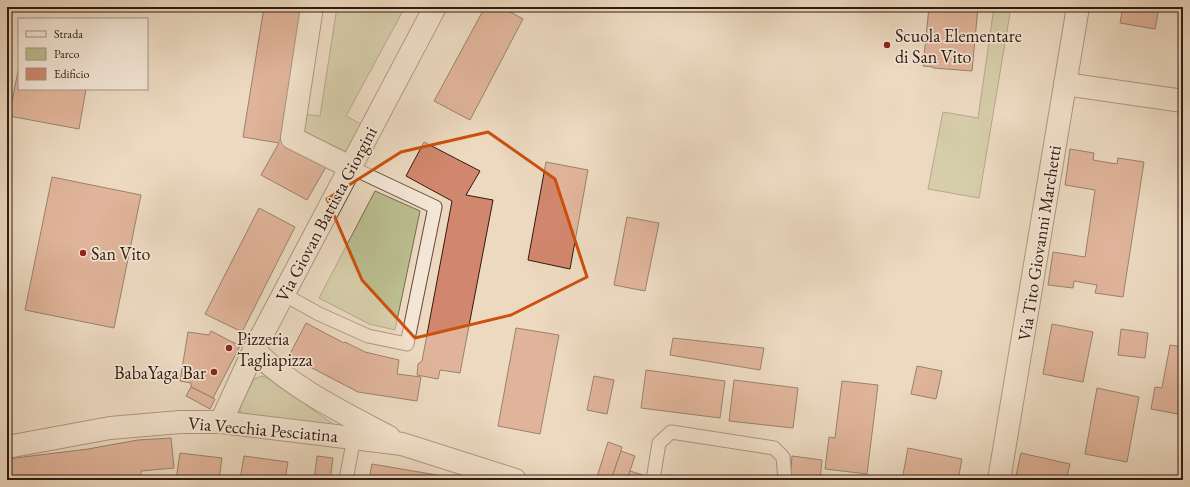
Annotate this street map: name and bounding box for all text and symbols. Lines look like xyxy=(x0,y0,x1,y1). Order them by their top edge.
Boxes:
legend xyxy=(18,18,148,90)
place label: Scuola Elementare di San Vito xyxy=(895,24,1022,68)
text: Strada xyxy=(54,26,83,42)
marker: Scuola Elementare di San Vito xyxy=(882,40,892,50)
text: Parco xyxy=(54,46,79,62)
text: Edificio xyxy=(54,66,90,82)
street label: Via Giovan Battista Giorgini xyxy=(270,122,382,306)
street label: Via Tito Giovanni Marchetti xyxy=(1012,143,1066,343)
place label: San Vito xyxy=(91,242,150,265)
marker: San Vito xyxy=(78,248,88,258)
place label: Pizzeria Tagliapizza xyxy=(237,327,313,371)
marker: Pizzeria Tagliapizza xyxy=(224,343,234,353)
place label: BabaYaga Bar xyxy=(114,361,206,384)
marker: BabaYaga Bar xyxy=(209,367,219,377)
street label: Via Vecchia Pesciatina xyxy=(187,411,340,447)

